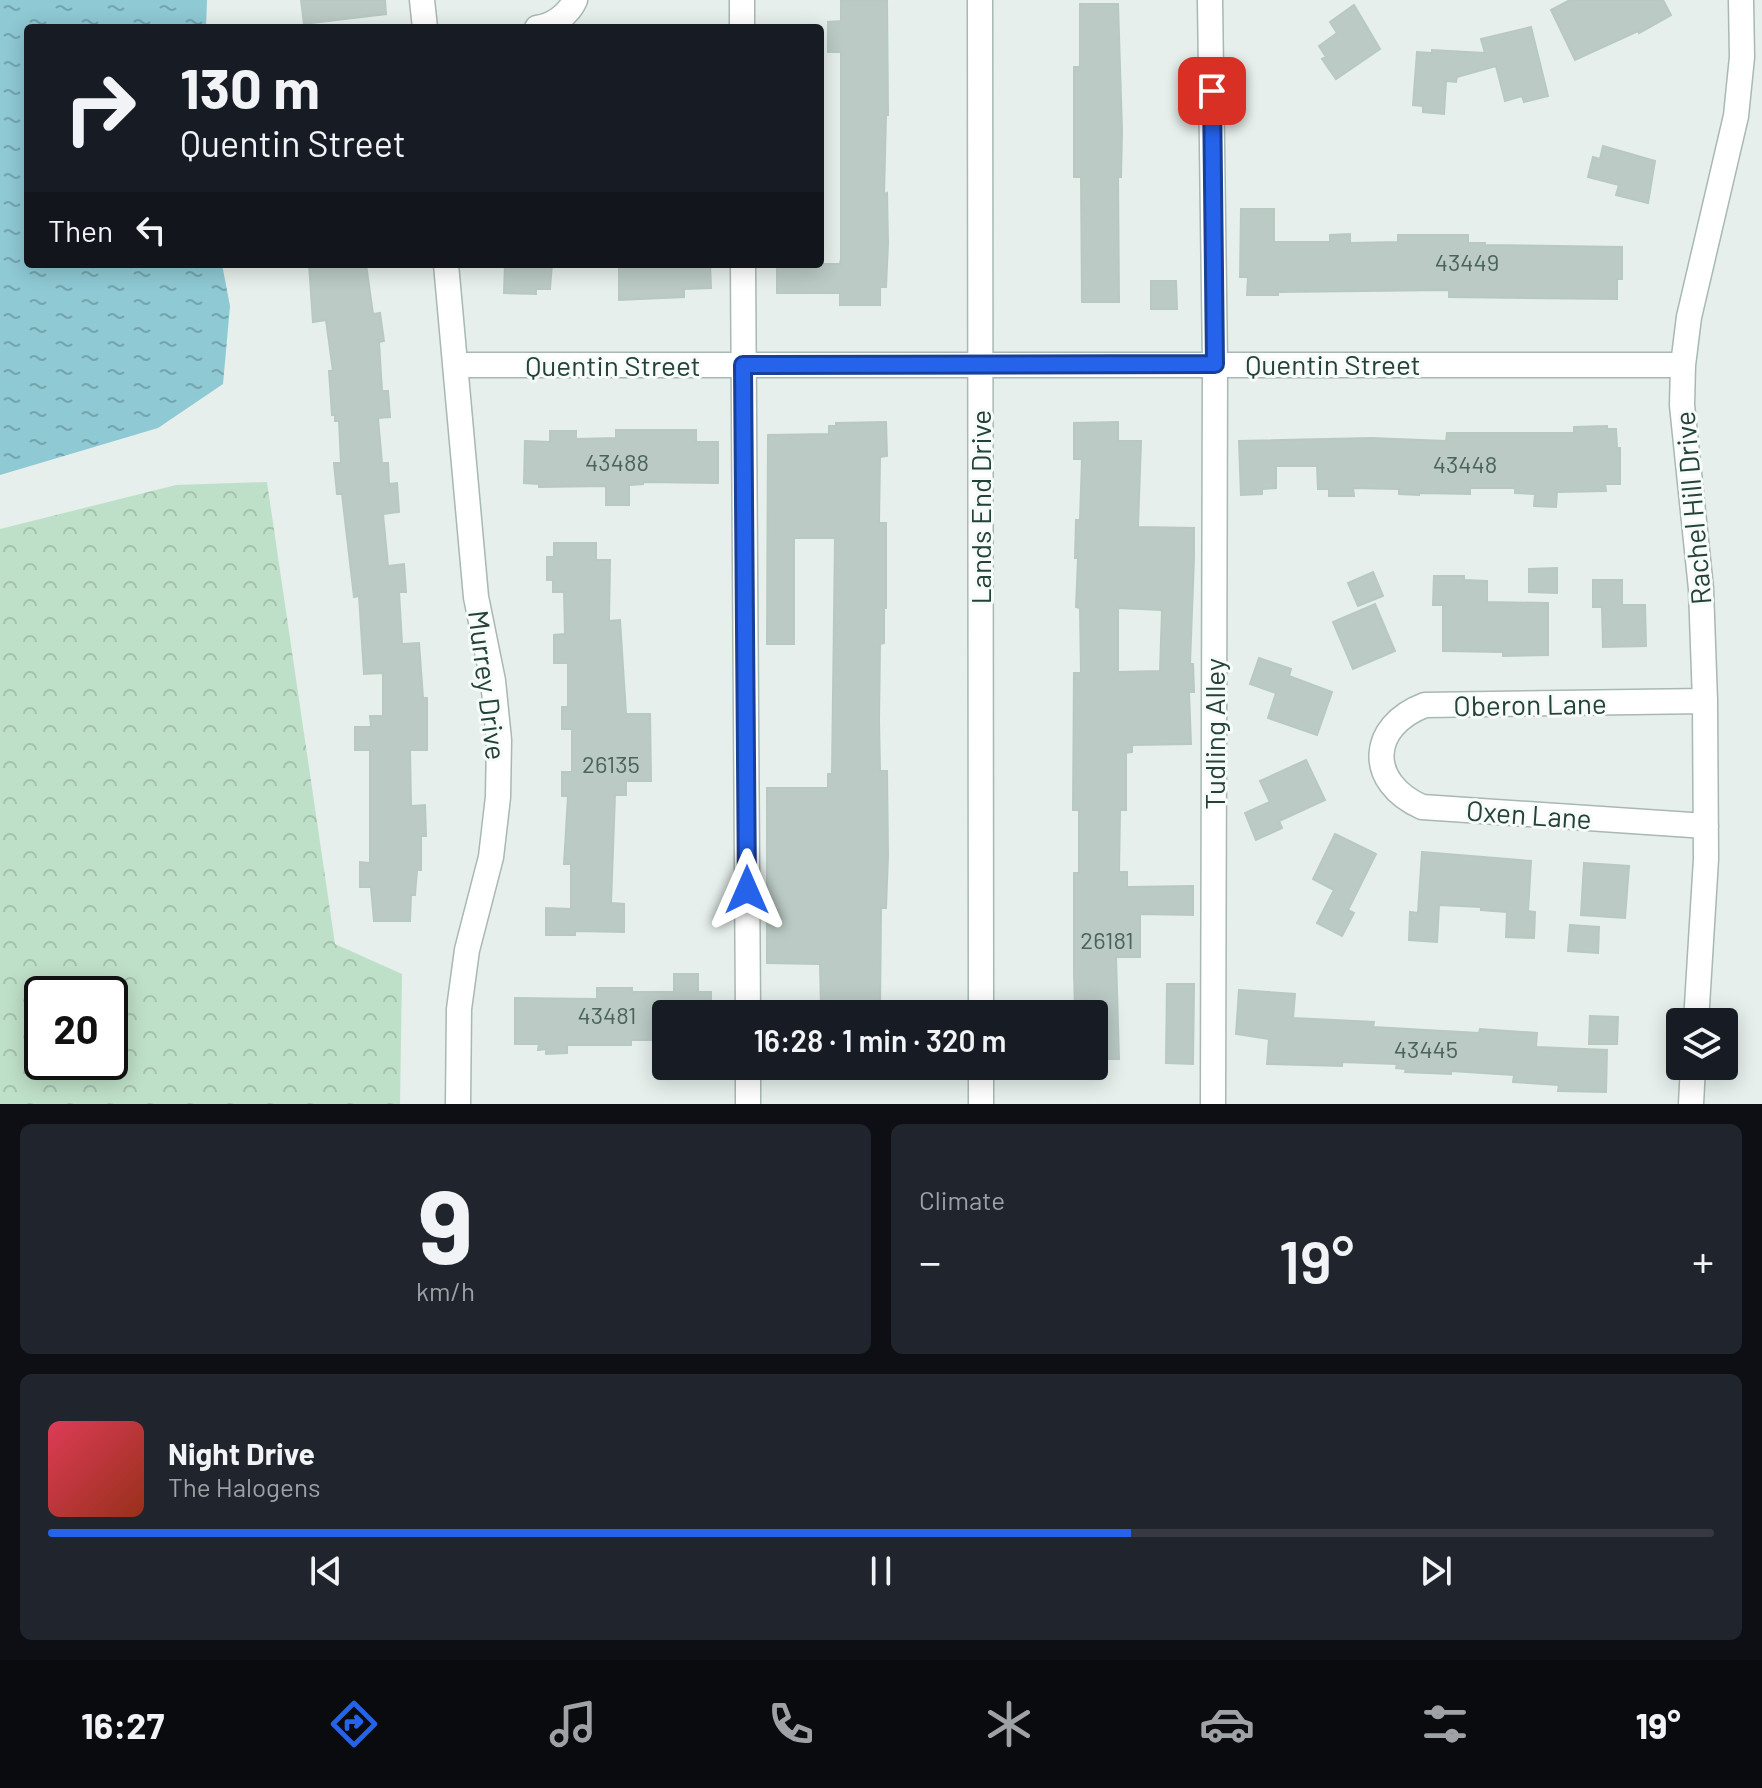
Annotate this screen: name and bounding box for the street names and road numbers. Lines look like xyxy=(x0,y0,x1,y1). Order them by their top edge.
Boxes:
street label: Quentin Street xyxy=(1245,347,1421,381)
street label: Quentin Street xyxy=(525,348,701,382)
street label: Lands End Drive xyxy=(963,410,997,604)
street label: Rachel Hill Drive xyxy=(1667,410,1717,606)
street label: Murrey Drive xyxy=(462,608,514,762)
street label: Tudling Alley xyxy=(1197,658,1231,810)
street label: Oberon Lane xyxy=(1453,686,1607,722)
street label: Oxen Lane xyxy=(1465,793,1593,835)

